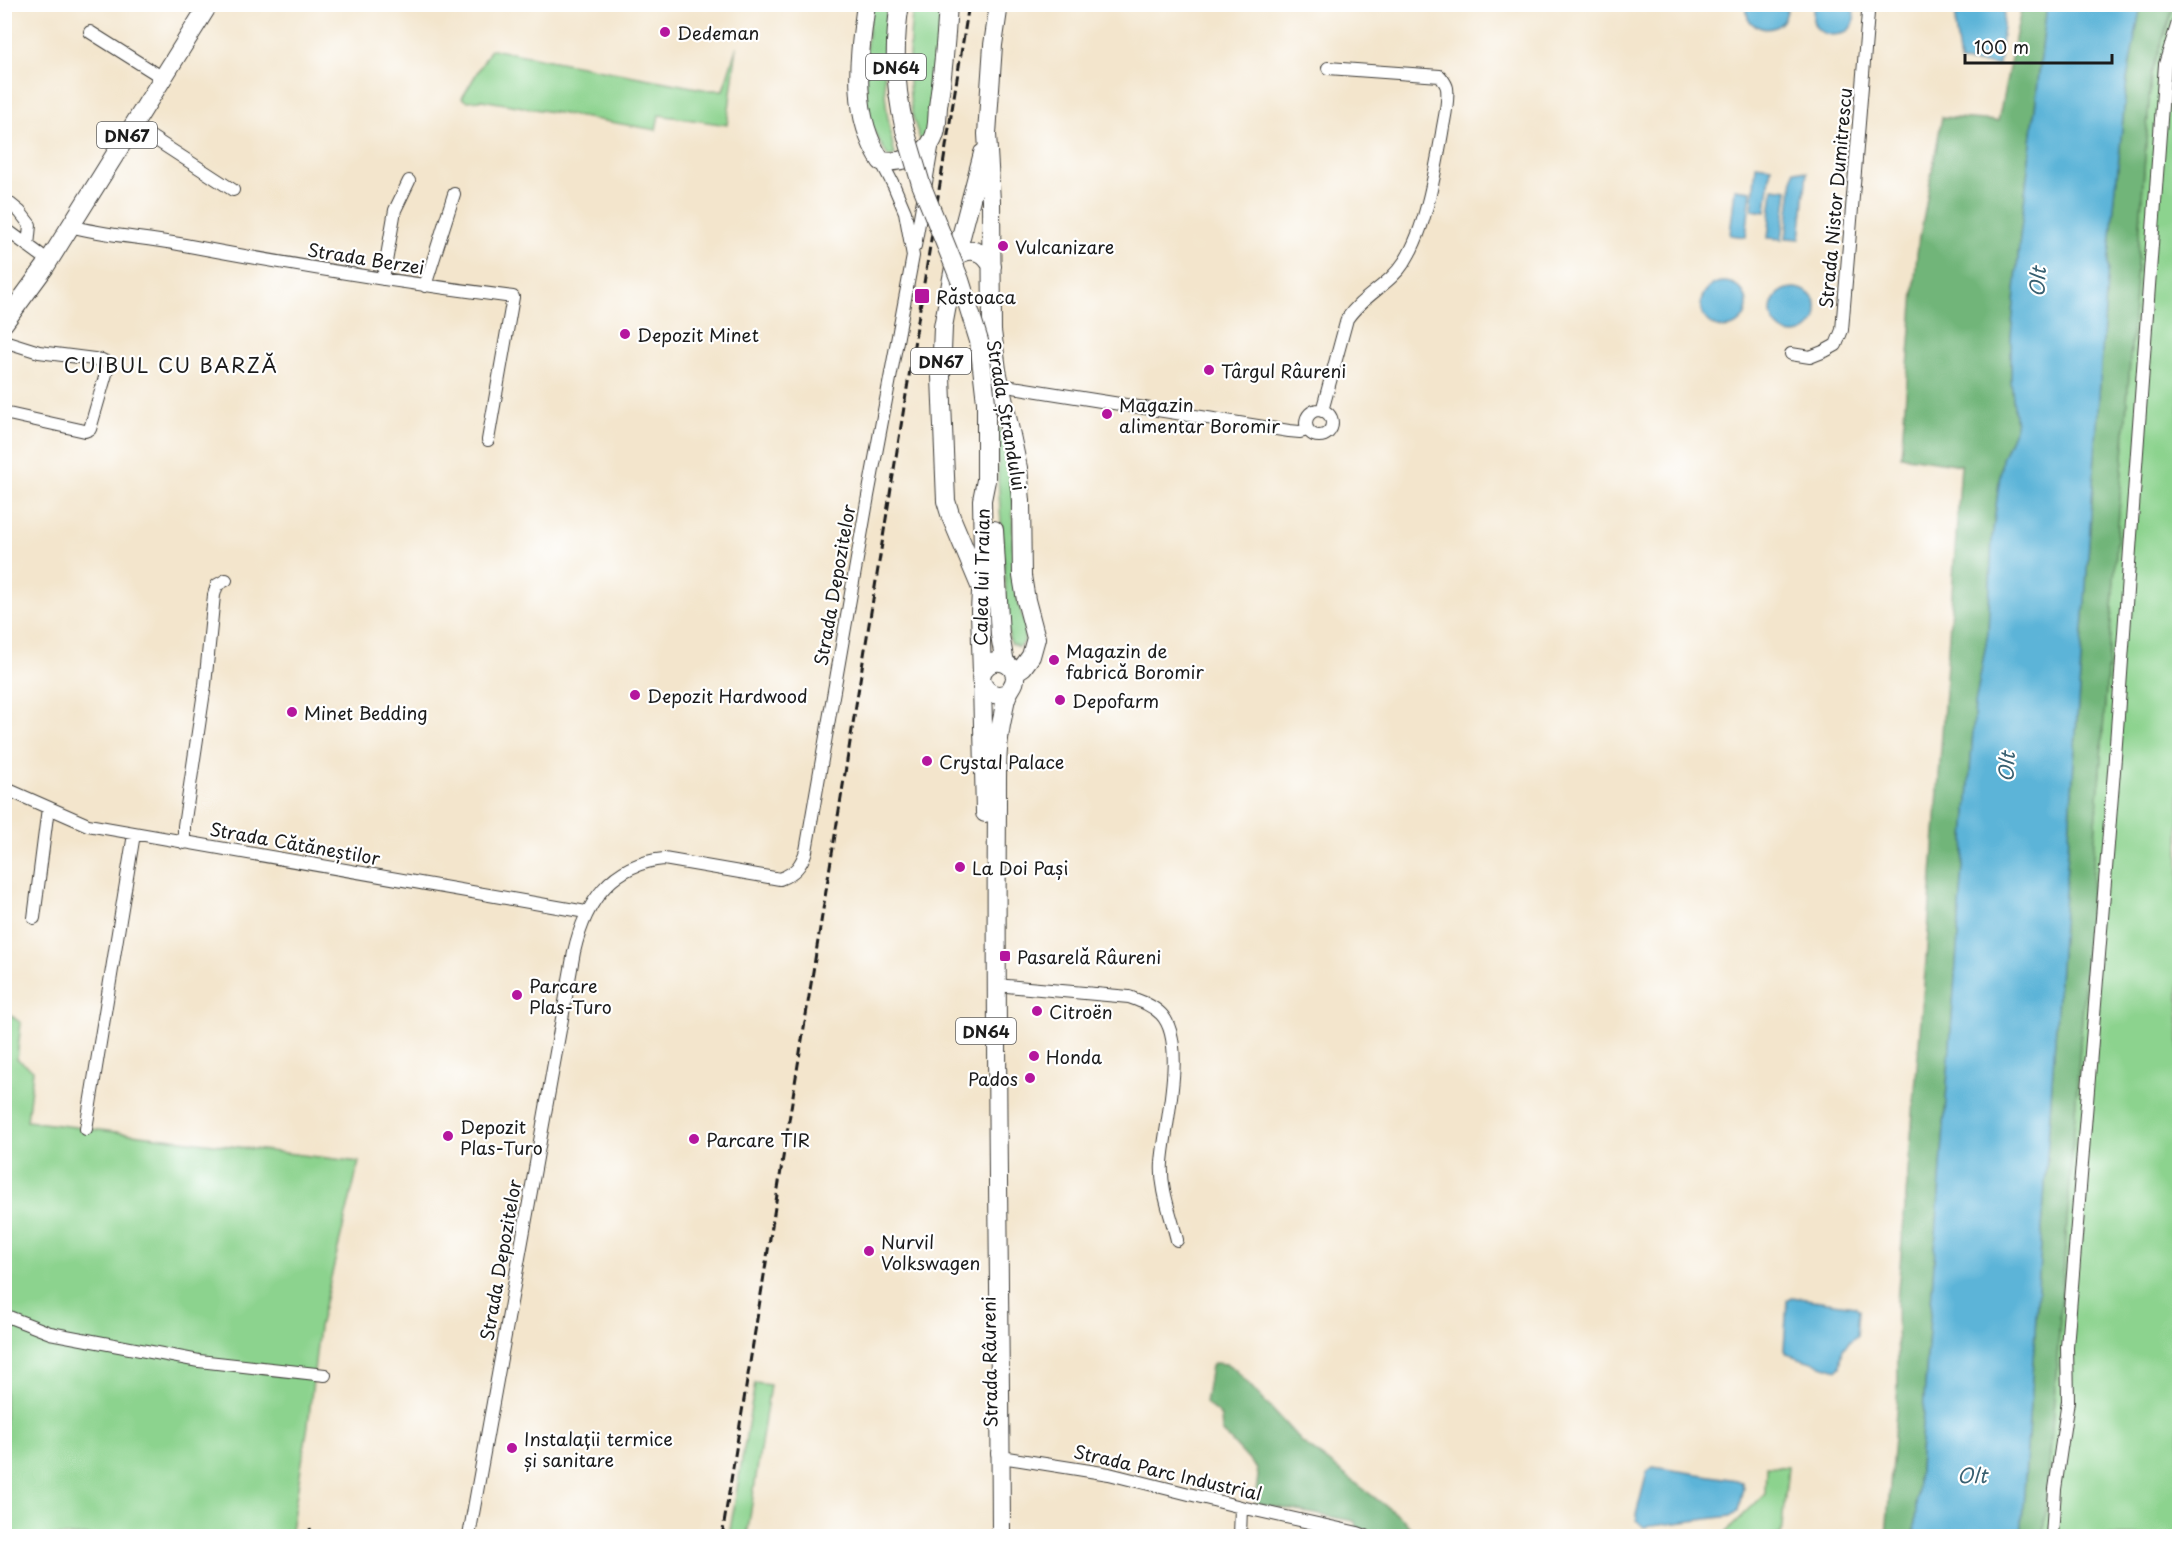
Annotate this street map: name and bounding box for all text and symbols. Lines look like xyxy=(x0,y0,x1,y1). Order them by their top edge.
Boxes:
place label: Dedeman xyxy=(677,19,759,46)
marker: Dedeman xyxy=(658,25,672,39)
scale bar xyxy=(1965,27,2112,65)
text: 100 m xyxy=(1974,33,2029,60)
road number: DN64 xyxy=(866,54,926,80)
street label: Strada Nistor Dumitrescu xyxy=(1812,86,1858,310)
road number: DN67 xyxy=(97,122,157,148)
place label: Vulcanizare xyxy=(1015,233,1114,260)
street label: Strada Berzei xyxy=(306,235,426,281)
marker: Vulcanizare xyxy=(996,239,1010,253)
water label: Olt xyxy=(2021,263,2053,298)
place label: Răstoaca xyxy=(936,283,1016,310)
marker: Răstoaca xyxy=(913,287,931,305)
place label: Depozit Minet xyxy=(637,321,759,348)
marker: Depozit Minet xyxy=(618,327,632,341)
street label: Strada Ștrandului xyxy=(980,337,1034,493)
road number: DN67 xyxy=(911,348,971,374)
district label: CUIBUL CU BARZĂ xyxy=(64,350,278,380)
place label: Târgul Râureni xyxy=(1221,357,1346,384)
marker: Târgul Râureni xyxy=(1202,363,1216,377)
place label: Magazin alimentar Boromir xyxy=(1119,391,1280,439)
marker: Magazin alimentar Boromir xyxy=(1100,407,1114,421)
street label: Strada Depozitelor xyxy=(806,501,862,668)
street label: Calea lui Traian xyxy=(966,508,996,646)
place label: Magazin de fabrică Boromir xyxy=(1066,637,1205,685)
marker: Magazin de fabrică Boromir xyxy=(1047,653,1061,667)
place label: Depozit Hardwood xyxy=(647,682,808,709)
place label: Depofarm xyxy=(1072,687,1159,714)
marker: Depozit Hardwood xyxy=(628,688,642,702)
marker: Depofarm xyxy=(1053,693,1067,707)
place label: Minet Bedding xyxy=(304,699,428,726)
marker: Minet Bedding xyxy=(285,705,299,719)
place label: Crystal Palace xyxy=(939,748,1064,775)
water label: Olt xyxy=(1990,748,2022,783)
marker: Crystal Palace xyxy=(920,754,934,768)
street label: Strada Cătăneștilor xyxy=(208,815,383,871)
place label: La Doi Pași xyxy=(972,854,1068,881)
marker: La Doi Pași xyxy=(953,860,967,874)
place label: Pasarelă Râureni xyxy=(1017,943,1161,970)
marker: Pasarelă Râureni xyxy=(998,949,1012,963)
place label: Parcare Plas-Turo xyxy=(529,972,612,1020)
marker: Parcare Plas-Turo xyxy=(510,988,524,1002)
place label: Citroën xyxy=(1049,998,1113,1025)
marker: Citroën xyxy=(1030,1004,1044,1018)
road number: DN64 xyxy=(956,1018,1016,1044)
place label: Honda xyxy=(1046,1043,1102,1070)
marker: Honda xyxy=(1027,1049,1041,1063)
place label: Pados xyxy=(968,1065,1018,1092)
marker: Pados xyxy=(1023,1071,1037,1085)
place label: Depozit Plas-Turo xyxy=(460,1113,543,1161)
place label: Parcare TIR xyxy=(706,1126,810,1153)
marker: Depozit Plas-Turo xyxy=(441,1129,455,1143)
marker: Parcare TIR xyxy=(687,1132,701,1146)
street label: Strada Depozitelor xyxy=(472,1176,528,1343)
place label: Nurvil Volkswagen xyxy=(881,1228,980,1276)
marker: Nurvil Volkswagen xyxy=(862,1244,876,1258)
street label: Strada Râureni xyxy=(974,1296,1004,1428)
place label: Instalații termice și sanitare xyxy=(524,1425,673,1473)
street label: Strada Parc Industrial xyxy=(1071,1437,1265,1507)
marker: Instalații termice și sanitare xyxy=(505,1441,519,1455)
water label: Olt xyxy=(1957,1460,1990,1490)

